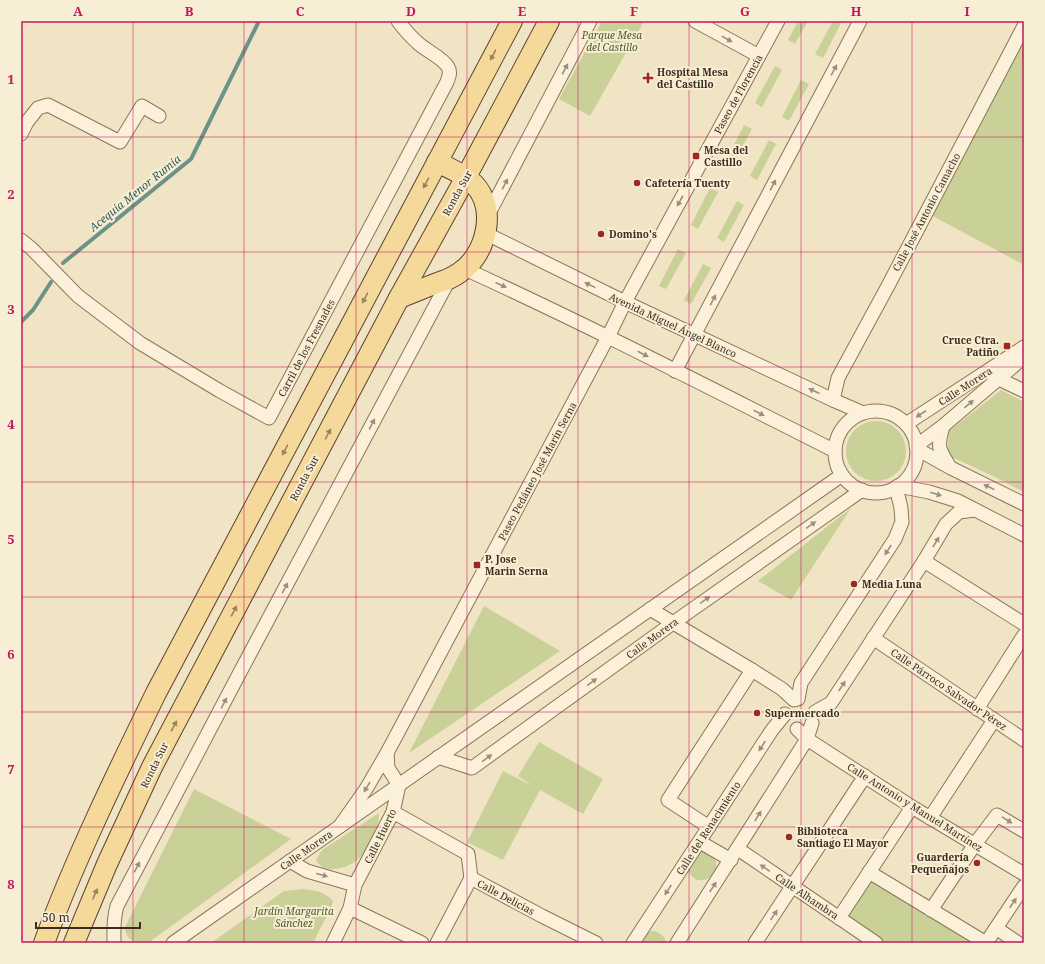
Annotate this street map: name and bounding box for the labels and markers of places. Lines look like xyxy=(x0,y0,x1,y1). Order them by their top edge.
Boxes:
place label: Hospital Mesa del Castillo xyxy=(657,65,728,91)
marker: Hospital Mesa del Castillo xyxy=(642,72,654,84)
place label: Mesa del Castillo xyxy=(704,143,749,169)
marker: Mesa del Castillo xyxy=(691,151,701,161)
place label: Cafetería Tuenty xyxy=(645,176,730,190)
marker: Cafetería Tuenty xyxy=(632,178,642,188)
place label: Domino's xyxy=(609,227,657,241)
marker: Domino's xyxy=(596,229,606,239)
place label: Cruce Ctra. Patiño xyxy=(942,333,999,359)
marker: Cruce Ctra. Patiño xyxy=(1002,341,1012,351)
place label: P. Jose Marin Serna xyxy=(485,552,548,578)
marker: P. Jose Marin Serna xyxy=(472,560,482,570)
place label: Media Luna xyxy=(862,577,922,591)
marker: Media Luna xyxy=(849,579,859,589)
place label: Supermercado xyxy=(765,706,840,720)
marker: Supermercado xyxy=(752,708,762,718)
place label: Biblioteca Santiago El Mayor xyxy=(797,824,889,850)
marker: Biblioteca Santiago El Mayor xyxy=(784,832,794,842)
place label: Guardería Pequeñajos xyxy=(911,850,969,876)
marker: Guardería Pequeñajos xyxy=(972,858,982,868)

